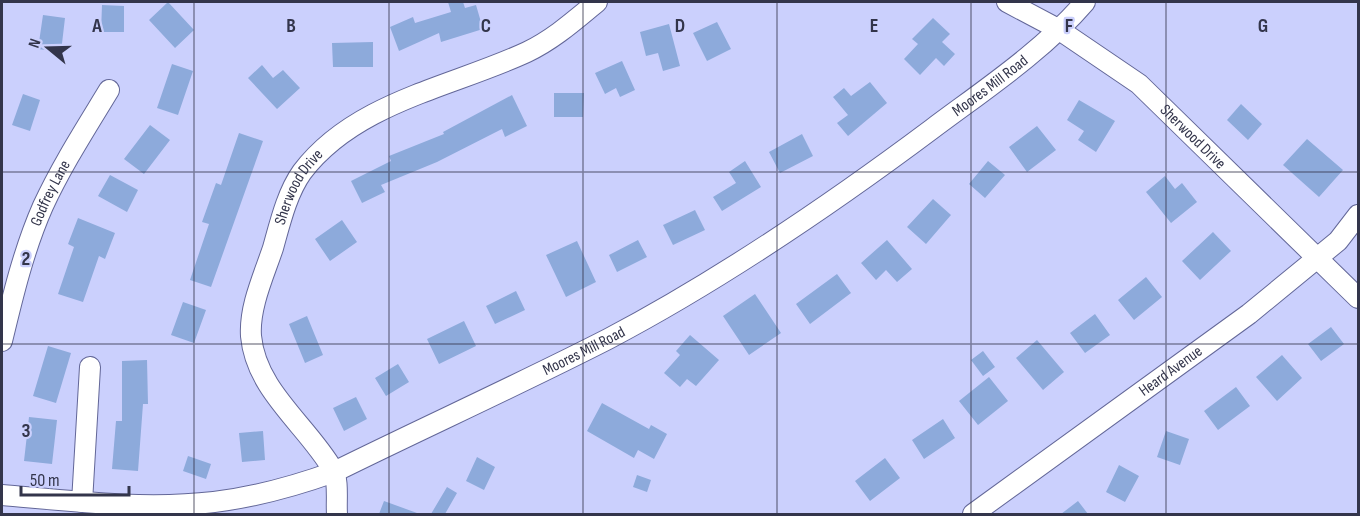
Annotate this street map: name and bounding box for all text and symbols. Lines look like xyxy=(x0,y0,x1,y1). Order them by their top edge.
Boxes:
text: A xyxy=(91,14,102,38)
text: B xyxy=(286,14,296,38)
text: C xyxy=(481,14,491,38)
text: D xyxy=(675,14,685,38)
text: E xyxy=(870,14,878,38)
text: F xyxy=(1065,14,1073,38)
text: G xyxy=(1258,14,1268,38)
north arrow xyxy=(18,18,78,78)
text: N xyxy=(25,36,46,51)
street label: Moores Mill Road xyxy=(949,51,1032,120)
street label: Sherwood Drive xyxy=(1156,100,1230,173)
street label: Sherwood Drive xyxy=(270,145,327,227)
street label: Godfrey Lane xyxy=(26,157,74,229)
text: 2 xyxy=(22,247,30,271)
street label: Moores Mill Road xyxy=(540,322,628,380)
street label: Heard Avenue xyxy=(1135,342,1206,400)
text: 3 xyxy=(22,419,31,443)
scale bar xyxy=(21,459,129,497)
text: 50 m xyxy=(30,470,60,491)

